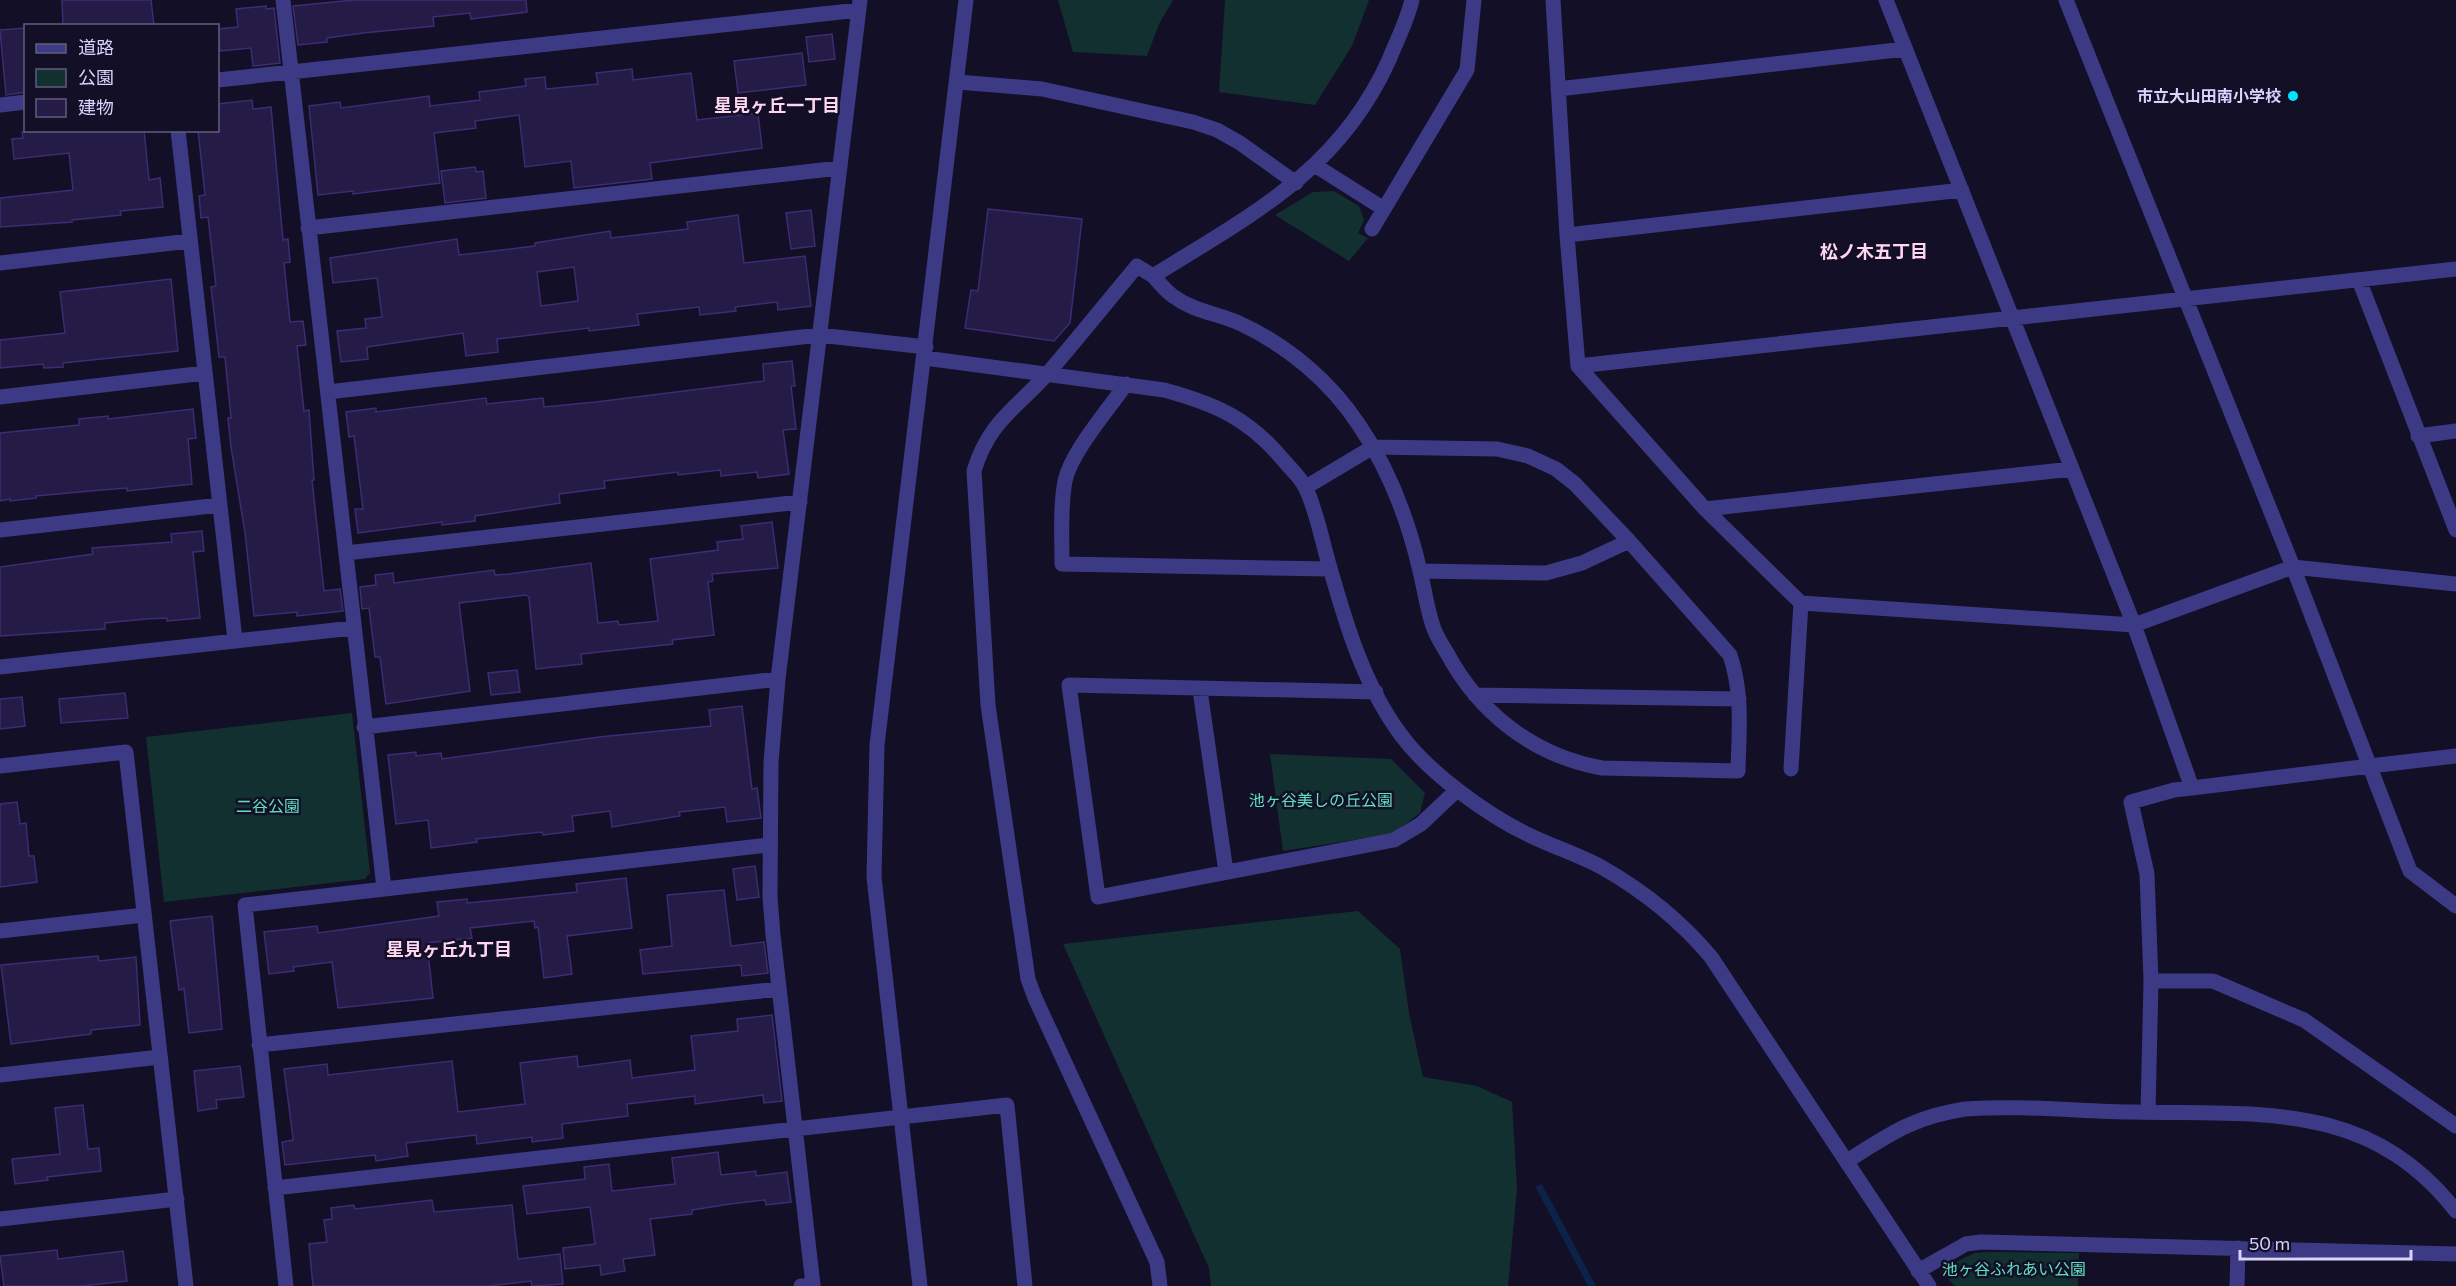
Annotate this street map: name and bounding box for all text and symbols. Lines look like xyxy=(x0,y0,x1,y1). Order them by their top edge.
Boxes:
legend xyxy=(24,24,219,132)
text: 道路 xyxy=(78,36,114,58)
text: 公園 xyxy=(78,66,114,88)
place label: 市立大山田南小学校 xyxy=(2137,86,2281,105)
marker: 市立大山田南小学校 xyxy=(2286,89,2300,103)
district label: 星見ヶ丘一丁目 xyxy=(714,94,840,116)
text: 建物 xyxy=(78,96,114,118)
district label: 松ノ木五丁目 xyxy=(1820,240,1928,262)
park label: 池ヶ谷美しの丘公園 xyxy=(1249,790,1393,809)
park label: 二谷公園 xyxy=(236,796,300,815)
district label: 星見ヶ丘九丁目 xyxy=(386,938,512,960)
scale bar xyxy=(2240,1223,2411,1261)
text: 50 m xyxy=(2249,1232,2290,1254)
park label: 池ヶ谷ふれあい公園 xyxy=(1942,1259,2086,1278)

